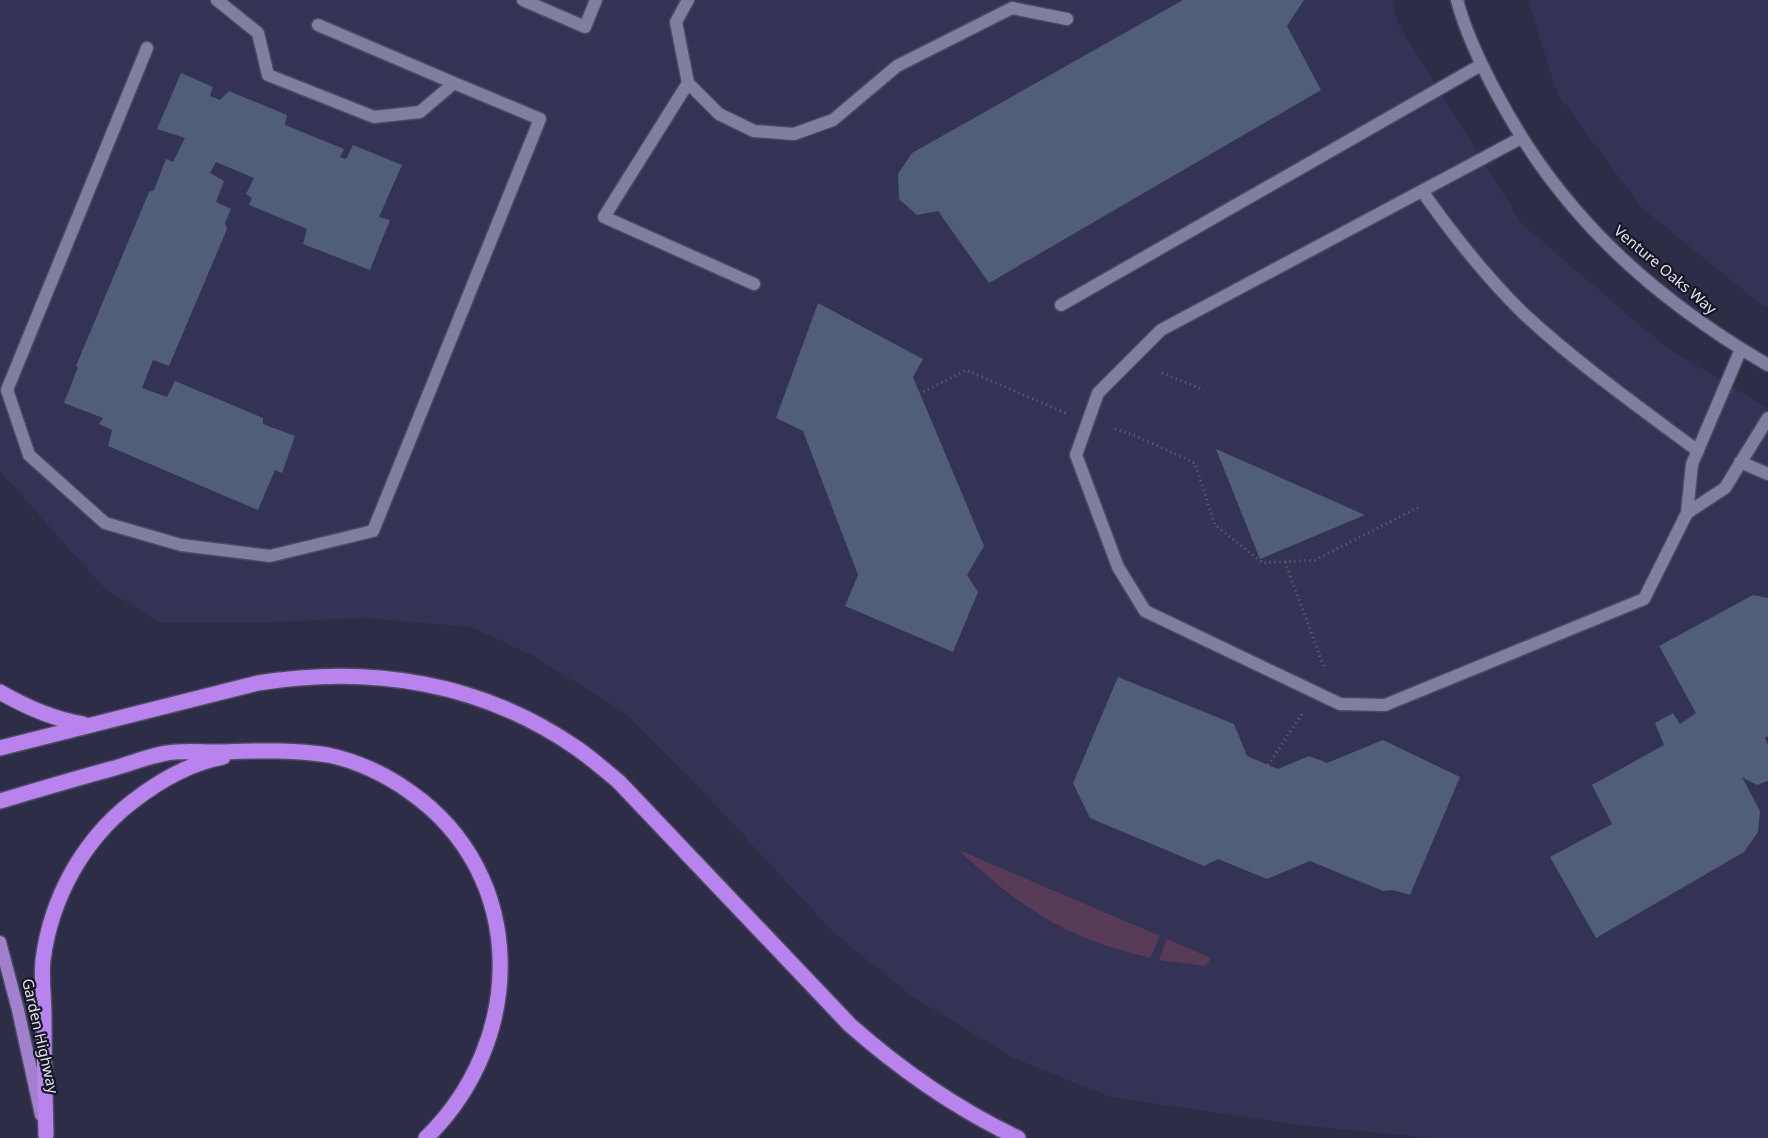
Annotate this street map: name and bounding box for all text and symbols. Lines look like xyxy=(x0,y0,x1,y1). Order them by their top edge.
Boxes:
street label: Venture Oaks Way xyxy=(1610,220,1721,318)
street label: Garden Highway xyxy=(18,976,64,1096)

